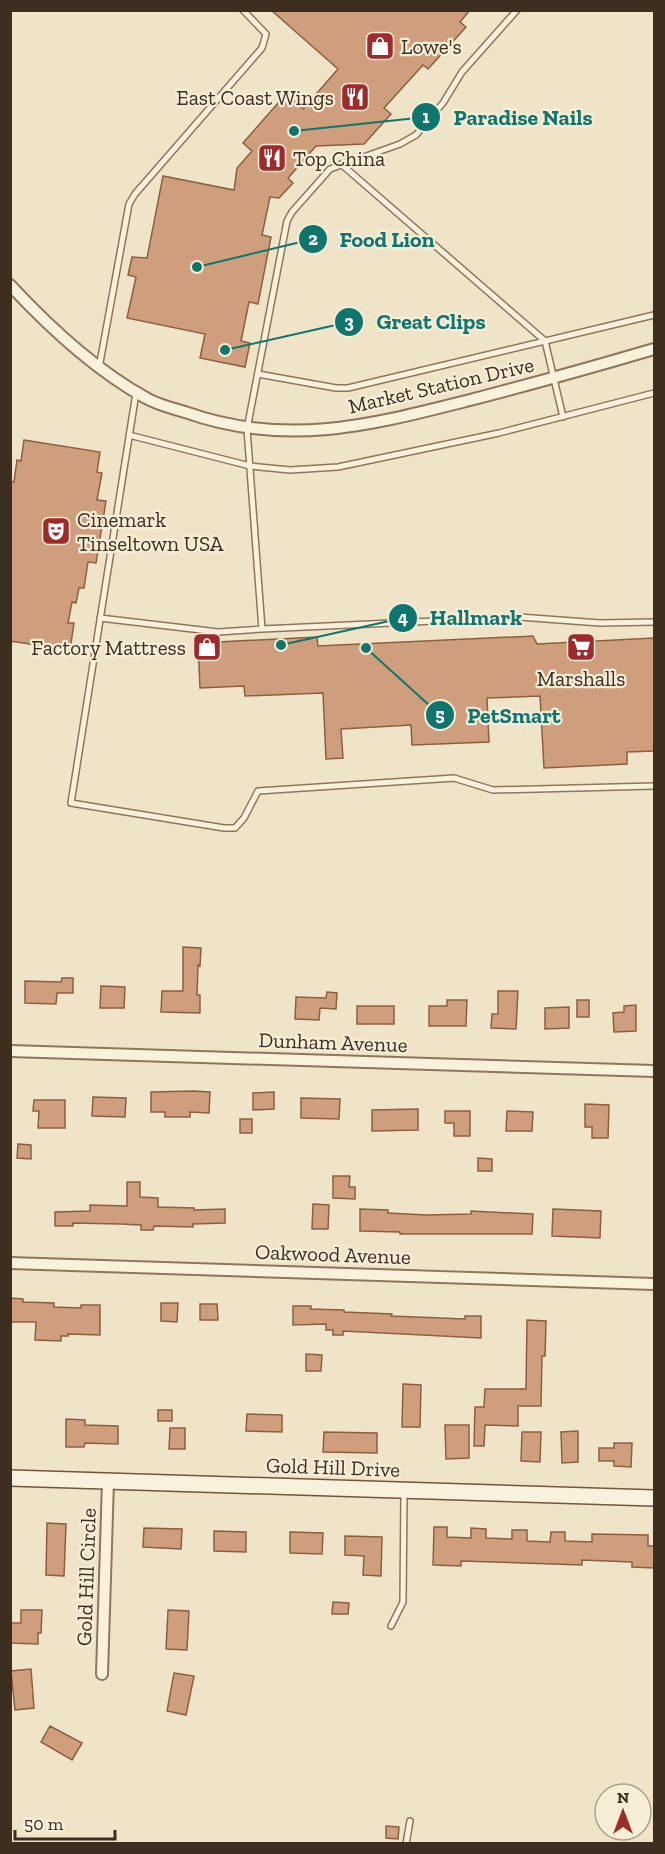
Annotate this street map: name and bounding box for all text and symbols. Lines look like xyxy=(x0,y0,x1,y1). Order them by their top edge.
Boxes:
shop icon: Lowe's xyxy=(364,30,396,62)
place label: Lowe's xyxy=(401,34,462,59)
restaurant icon: East Coast Wings xyxy=(339,81,371,113)
place label: East Coast Wings xyxy=(176,85,334,110)
callout: Paradise Nails xyxy=(411,97,604,137)
text: Paradise Nails xyxy=(453,104,593,131)
text: 1 xyxy=(422,106,430,128)
restaurant icon: Top China xyxy=(256,142,288,174)
place label: Top China xyxy=(293,146,385,171)
callout: Food Lion xyxy=(298,219,447,259)
text: Food Lion xyxy=(339,226,435,253)
text: 2 xyxy=(308,228,318,250)
callout: Great Clips xyxy=(334,302,497,342)
text: Great Clips xyxy=(376,308,486,335)
text: 3 xyxy=(344,311,354,333)
street label: Market Station Drive xyxy=(346,351,536,419)
place label: Cinemark Tinseltown USA xyxy=(77,507,224,556)
theatre icon: Cinemark Tinseltown USA xyxy=(40,515,72,547)
callout: Hallmark xyxy=(388,598,534,638)
text: Hallmark xyxy=(430,604,522,631)
text: 4 xyxy=(398,607,408,629)
shop icon: Factory Mattress xyxy=(191,631,223,663)
supermarket icon: Marshalls xyxy=(565,631,597,663)
place label: Factory Mattress xyxy=(31,635,186,660)
place label: Marshalls xyxy=(537,666,625,691)
callout: PetSmart xyxy=(425,695,572,735)
text: PetSmart xyxy=(467,702,561,729)
text: 5 xyxy=(435,704,445,726)
street label: Dunham Avenue xyxy=(258,1027,408,1057)
street label: Oakwood Avenue xyxy=(255,1239,411,1269)
street label: Gold Hill Drive xyxy=(265,1452,401,1482)
street label: Gold Hill Circle xyxy=(71,1507,101,1647)
north arrow xyxy=(593,1782,653,1842)
text: N xyxy=(617,1788,629,1807)
scale bar xyxy=(15,1803,116,1841)
text: 50 m xyxy=(24,1813,64,1835)

